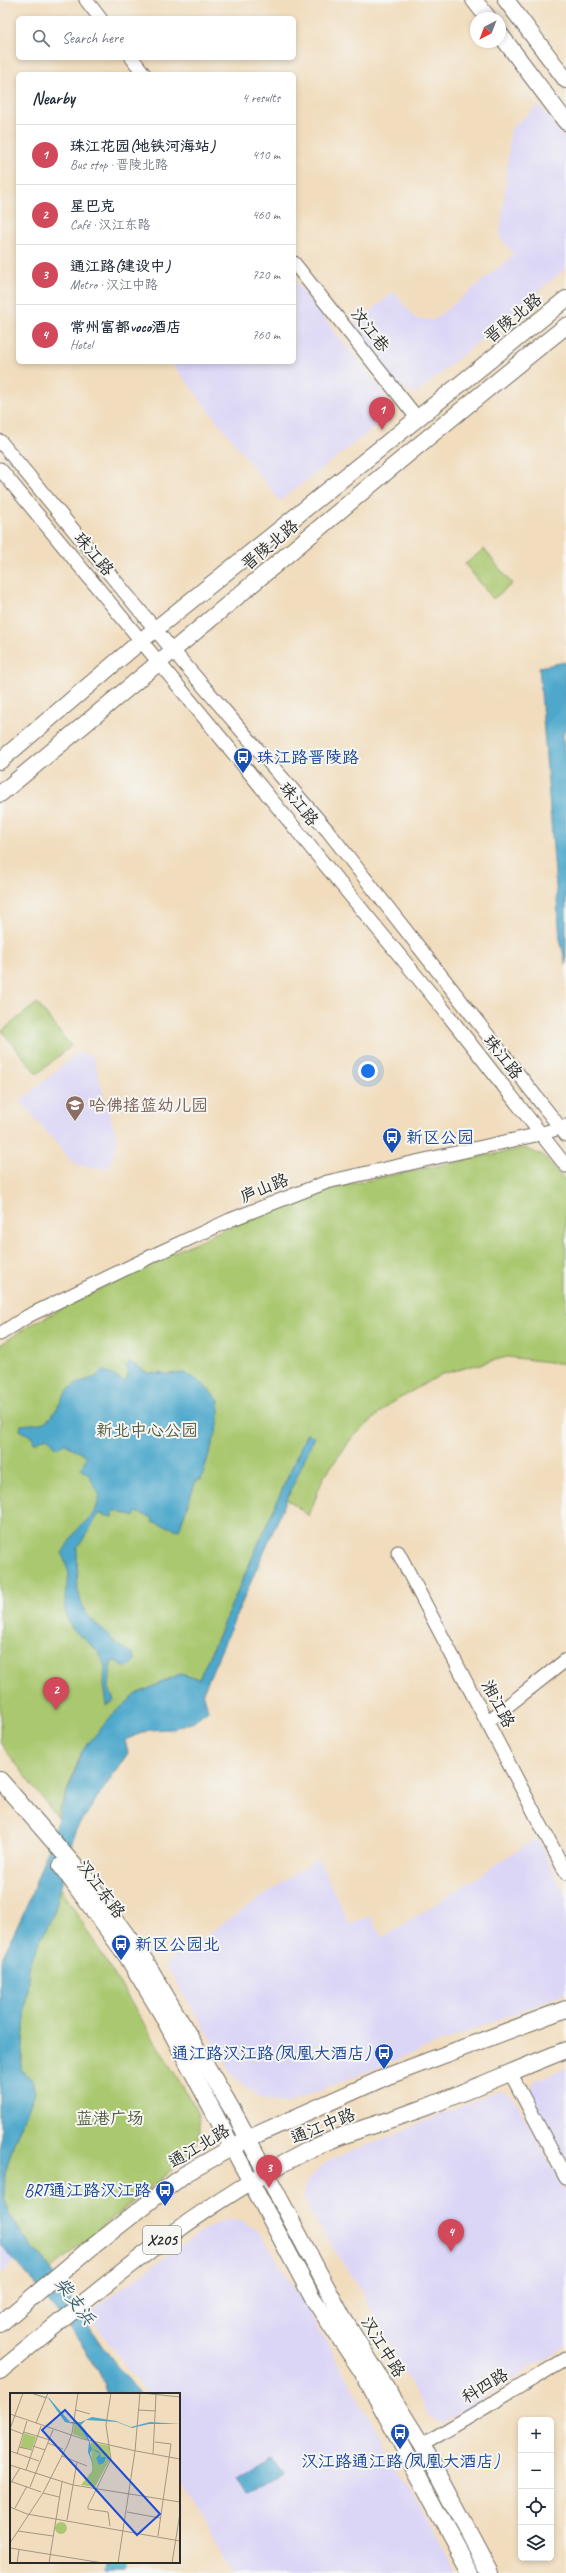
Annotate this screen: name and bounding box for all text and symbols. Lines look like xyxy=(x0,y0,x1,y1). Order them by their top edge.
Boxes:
north arrow xyxy=(470,12,506,48)
search box xyxy=(16,16,296,60)
icon: search xyxy=(30,27,52,49)
text: Search here xyxy=(62,29,123,48)
text: Nearby xyxy=(32,88,75,109)
text: 4 results xyxy=(242,90,280,106)
text: 珠江花园(地铁河海站) xyxy=(70,137,215,156)
text: 1 xyxy=(42,147,48,163)
text: 410 m xyxy=(252,147,280,163)
text: Bus stop · 晋陵北路 xyxy=(70,157,168,173)
text: 星巴克 xyxy=(70,197,115,216)
text: 2 xyxy=(42,207,48,223)
text: 460 m xyxy=(252,207,280,223)
text: Café · 汉江东路 xyxy=(70,217,151,233)
text: 通江路(建设中) xyxy=(70,257,170,276)
text: 3 xyxy=(42,267,48,283)
text: 720 m xyxy=(252,267,280,283)
text: Metro · 汉江中路 xyxy=(70,277,158,293)
street label: 晋陵北路 xyxy=(480,288,546,348)
street label: 汶江巷 xyxy=(346,303,395,357)
text: 常州富都voco酒店 xyxy=(70,318,181,337)
text: 4 xyxy=(42,327,48,343)
text: 760 m xyxy=(252,327,280,343)
text: Hotel xyxy=(70,337,93,353)
pin: 1 xyxy=(369,397,395,430)
street label: 晋陵北路 xyxy=(237,515,303,575)
street label: 珠江路 xyxy=(70,528,118,580)
bus stop icon: 珠江路晋陵路 xyxy=(232,746,254,774)
place label: 珠江路晋陵路 xyxy=(257,747,359,768)
street label: 珠江路 xyxy=(275,778,323,830)
street label: 珠江路 xyxy=(479,1030,527,1084)
your location xyxy=(358,1061,378,1081)
school or university icon: 哈佛摇篮幼儿园 xyxy=(64,1094,86,1122)
place label: 哈佛摇篮幼儿园 xyxy=(89,1095,208,1116)
bus stop icon: 新区公园 xyxy=(381,1126,403,1154)
place label: 新区公园 xyxy=(406,1127,474,1148)
street label: 庐山路 xyxy=(236,1169,292,1207)
park label: 新北中心公园 xyxy=(96,1420,198,1441)
pin: 2 xyxy=(43,1677,69,1710)
street label: 湘江路 xyxy=(477,1677,519,1731)
street label: 汉江东路 xyxy=(72,1856,130,1922)
bus stop icon: 新区公园北 xyxy=(110,1933,132,1961)
place label: 新区公园北 xyxy=(135,1934,220,1955)
bus stop icon: 通江路汉江路(凤凰大酒店) xyxy=(373,2042,395,2070)
place label: 通江路汉江路(凤凰大酒店) xyxy=(172,2043,371,2064)
street label: 通江中路 xyxy=(288,2104,358,2148)
park label: 蓝港广场 xyxy=(76,2108,144,2129)
street label: 通江北路 xyxy=(164,2119,234,2173)
pin: 3 xyxy=(256,2155,282,2188)
bus stop icon: BRT通江路汉江路 xyxy=(154,2179,176,2207)
place label: BRT通江路汉江路 xyxy=(24,2180,151,2201)
pin: 4 xyxy=(438,2219,464,2252)
road number: X205 xyxy=(143,2226,181,2254)
water label: 柴支浜 xyxy=(50,2273,101,2330)
street label: 汉江中路 xyxy=(356,2313,410,2381)
street label: 科四路 xyxy=(458,2364,512,2408)
inset map xyxy=(10,2393,180,2563)
map controls xyxy=(518,2417,554,2561)
button: + xyxy=(518,2417,554,2453)
bus stop icon: 汉江路通江路(凤凰大酒店) xyxy=(389,2422,411,2450)
place label: 汉江路通江路(凤凰大酒店) xyxy=(301,2451,500,2472)
button: − xyxy=(518,2453,554,2489)
button: locate xyxy=(518,2489,554,2525)
button: layers xyxy=(518,2525,554,2561)

